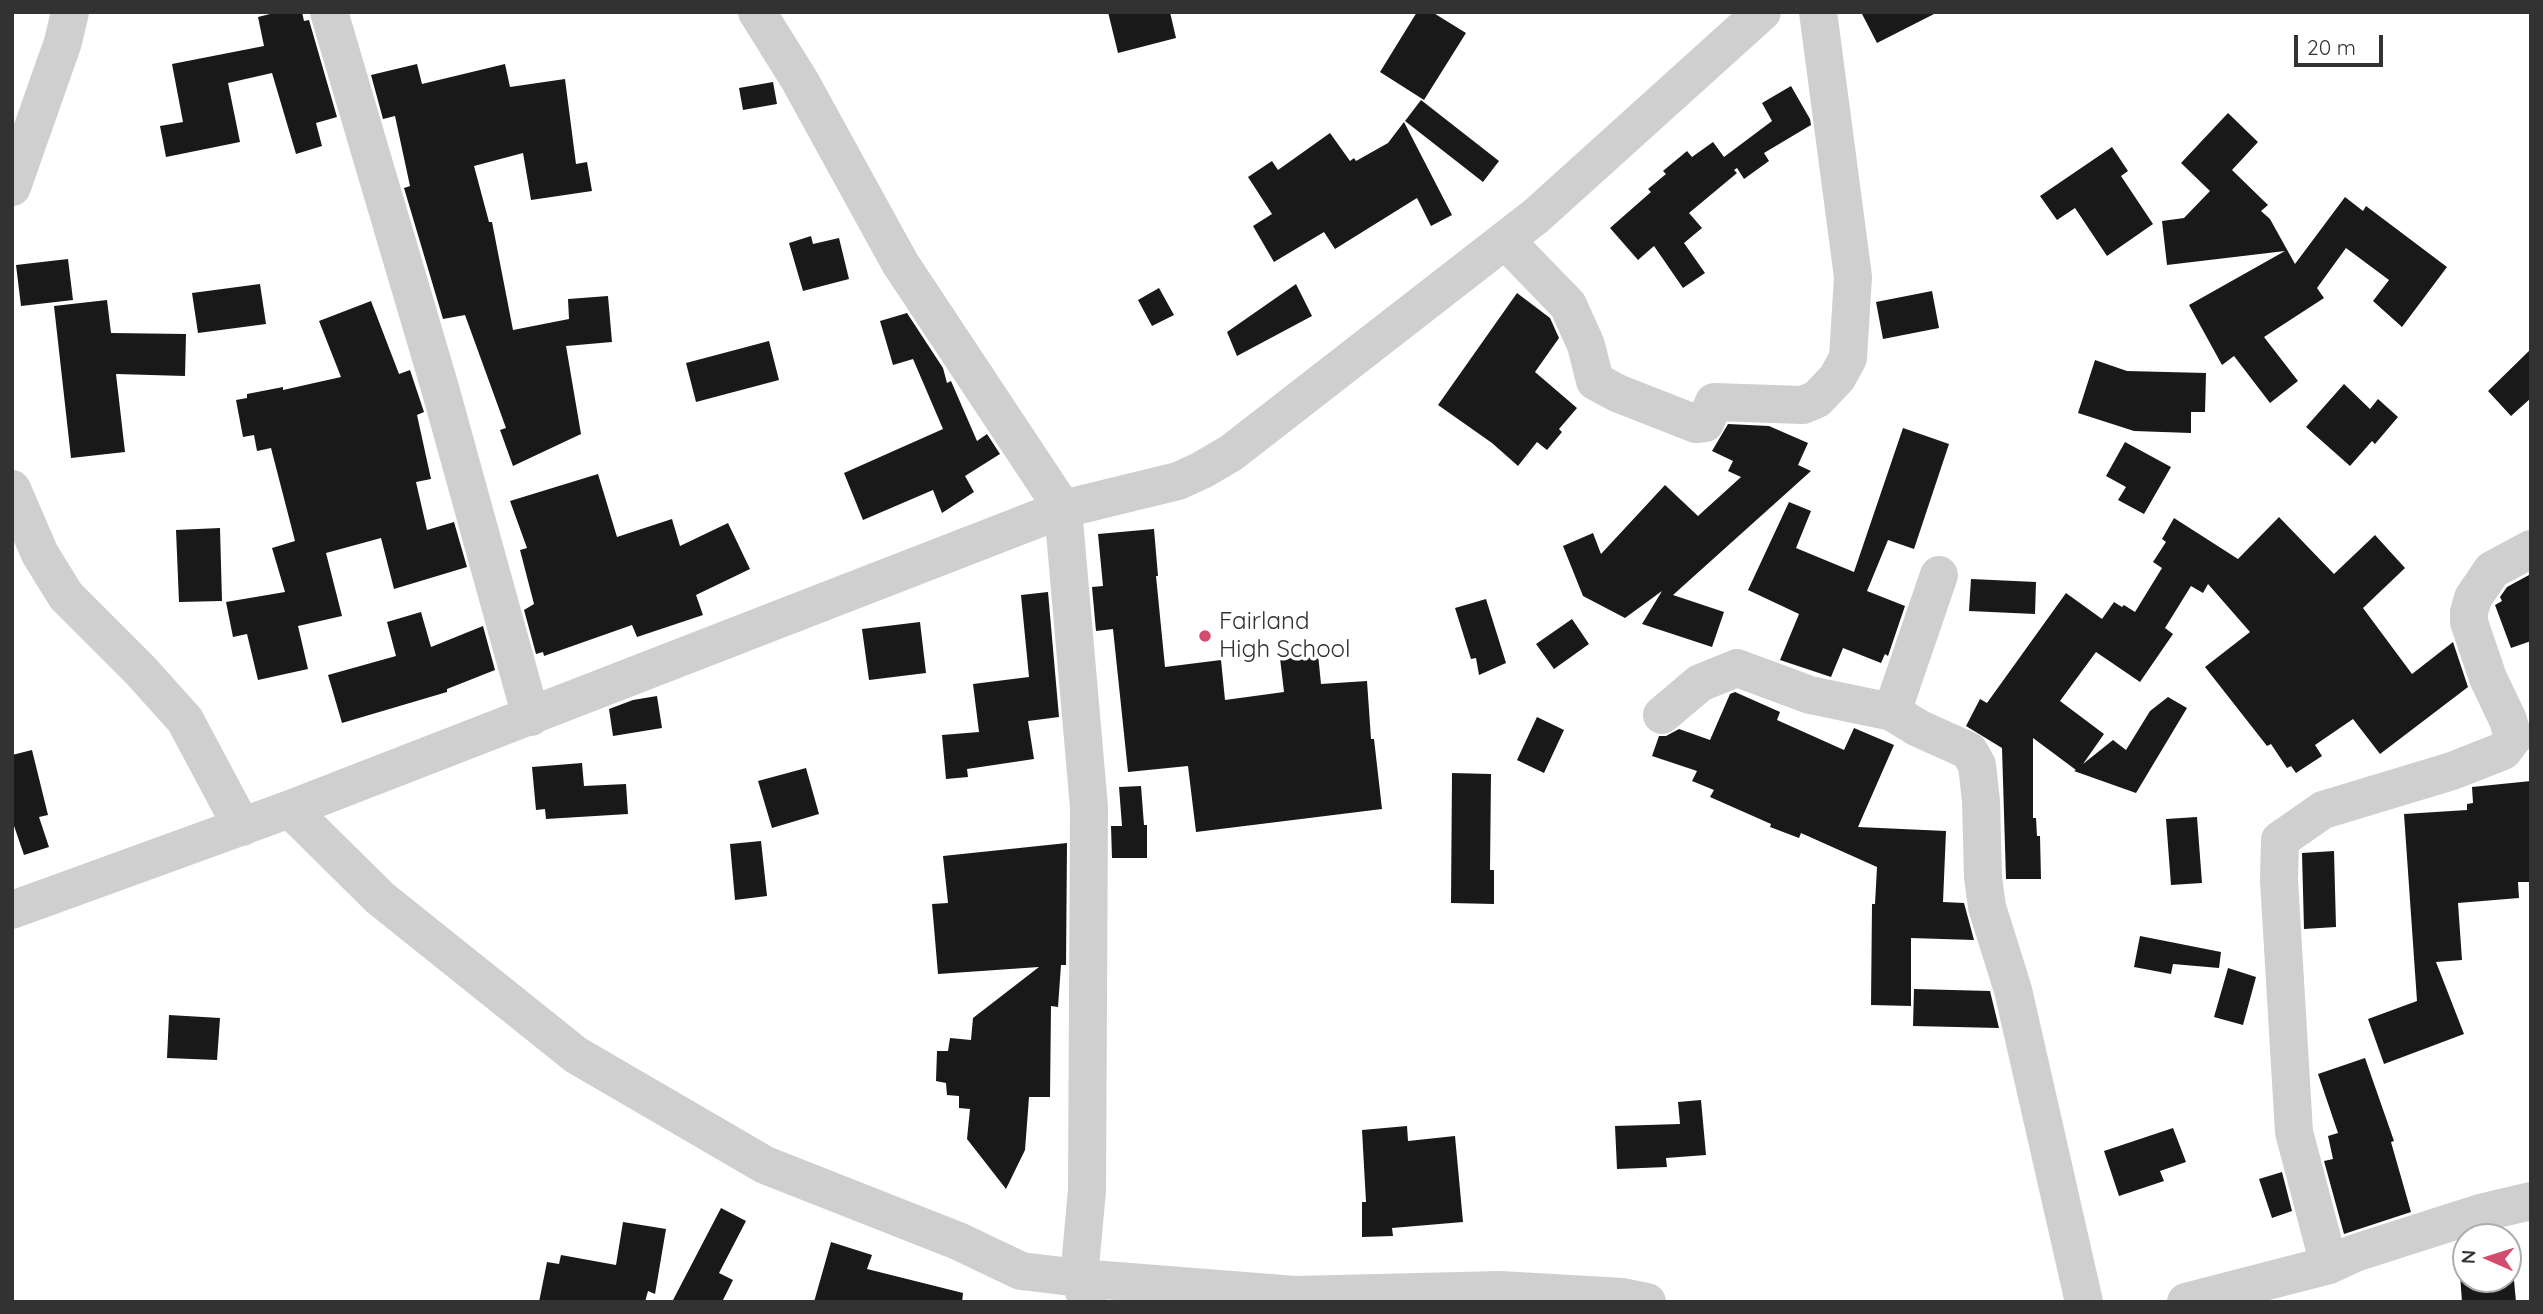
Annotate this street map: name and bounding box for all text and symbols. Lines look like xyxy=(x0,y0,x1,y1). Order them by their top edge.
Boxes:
scale bar xyxy=(2298,21,2387,65)
text: 20 m xyxy=(2307,34,2356,60)
place label: Fairland High School xyxy=(1219,608,1351,664)
marker: Fairland High School xyxy=(1197,628,1213,644)
north arrow xyxy=(2452,1223,2522,1293)
text: N xyxy=(2456,1249,2480,1265)

